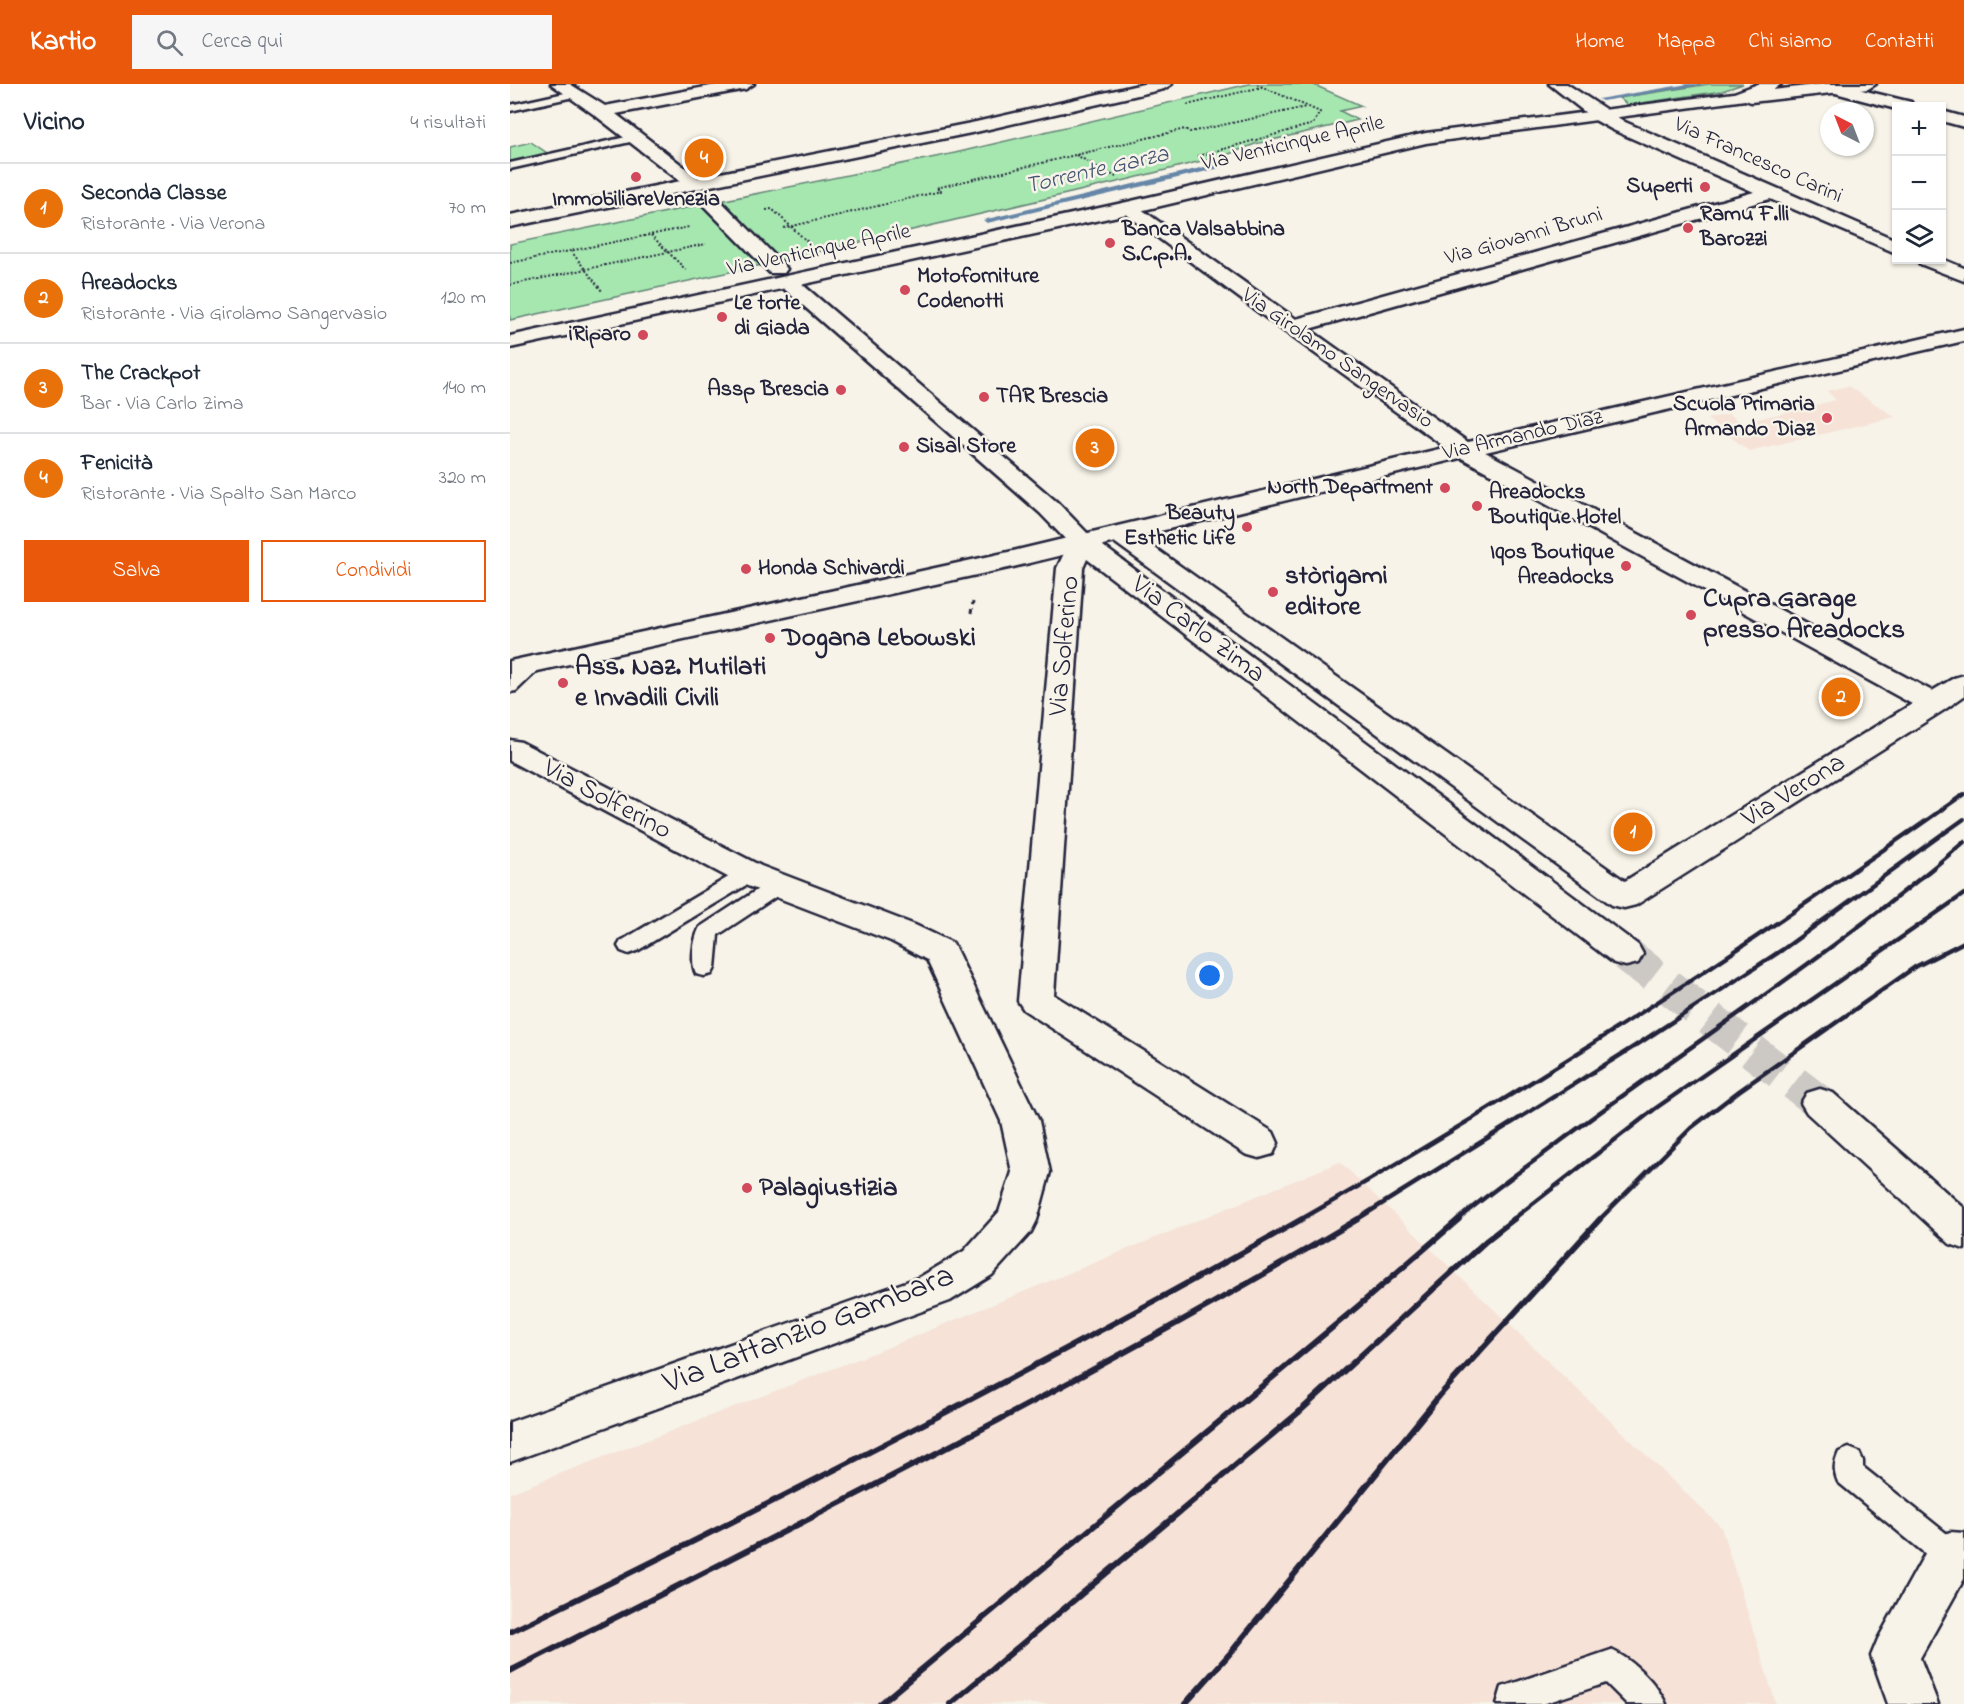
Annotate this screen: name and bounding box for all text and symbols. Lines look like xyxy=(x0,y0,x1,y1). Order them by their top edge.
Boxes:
search box xyxy=(132,15,552,69)
text: Kartio xyxy=(30,22,96,63)
icon: search xyxy=(153,26,186,59)
text: Cerca qui xyxy=(201,26,283,58)
text: Home xyxy=(1575,27,1624,57)
text: Mappa xyxy=(1657,27,1715,57)
text: Chi siamo xyxy=(1748,27,1832,57)
text: Contatti xyxy=(1865,27,1934,57)
north arrow xyxy=(1820,102,1874,156)
map controls xyxy=(1892,102,1946,264)
button: + xyxy=(1892,102,1946,156)
text: Vicino xyxy=(24,104,85,142)
street label: Via Venticinque Aprile xyxy=(1197,107,1388,181)
text: 4 risultati xyxy=(410,109,486,138)
street label: Via Francesco Carini xyxy=(1667,109,1848,213)
pin: 4 xyxy=(684,136,724,181)
water label: Torrente Garza xyxy=(1022,137,1173,204)
button: − xyxy=(1892,156,1946,210)
marker: ImmobiliareVenezia xyxy=(629,170,643,184)
place label: Superti xyxy=(1626,171,1693,203)
text: Seconda Classe xyxy=(81,178,227,210)
marker: Superti xyxy=(1698,180,1712,194)
place label: ImmobiliareVenezia xyxy=(552,184,720,216)
text: 1 xyxy=(40,194,47,223)
text: 70 m xyxy=(449,194,486,223)
street label: Via Giovanni Bruni xyxy=(1441,199,1606,275)
place label: Ramu F.lli Barozzi xyxy=(1699,199,1789,256)
text: Ristorante · Via Verona xyxy=(81,210,265,239)
button: layers xyxy=(1892,210,1946,264)
place label: Banca Valsabbina S.C.p.A. xyxy=(1121,214,1285,271)
street label: Via Venticinque Aprile xyxy=(723,216,914,286)
marker: Ramu F.lli Barozzi xyxy=(1681,221,1695,235)
marker: Banca Valsabbina S.C.p.A. xyxy=(1103,236,1117,250)
place label: Motoforniture Codenotti xyxy=(917,261,1040,318)
text: Areadocks xyxy=(81,268,178,300)
street label: Via Girolamo Sangervasio xyxy=(1233,280,1440,438)
marker: Motoforniture Codenotti xyxy=(898,283,912,297)
text: 2 xyxy=(39,284,48,313)
text: 120 m xyxy=(441,284,486,313)
place label: Le torte di Giada xyxy=(734,288,810,345)
text: Ristorante · Via Girolamo Sangervasio xyxy=(81,300,387,329)
marker: Le torte di Giada xyxy=(715,310,729,324)
place label: iRiparo xyxy=(569,319,631,351)
marker: iRiparo xyxy=(636,328,650,342)
text: The Crackpot xyxy=(81,358,200,390)
text: 3 xyxy=(39,374,48,403)
text: 140 m xyxy=(442,374,486,403)
place label: Assp Brescia xyxy=(707,374,829,406)
place label: TAR Brescia xyxy=(996,381,1108,413)
marker: Assp Brescia xyxy=(834,383,848,397)
place label: Scuola Primaria Armando Diaz xyxy=(1673,389,1816,446)
text: Bar · Via Carlo Zima xyxy=(81,390,244,419)
marker: TAR Brescia xyxy=(977,390,991,404)
street label: Via Armando Diaz xyxy=(1439,402,1607,470)
marker: Scuola Primaria Armando Diaz xyxy=(1820,411,1834,425)
pin: 3 xyxy=(1076,426,1114,470)
place label: Sisal Store xyxy=(916,431,1017,463)
marker: Sisal Store xyxy=(897,440,911,454)
text: Fenicità xyxy=(81,448,152,480)
text: 4 xyxy=(39,464,48,493)
text: 320 m xyxy=(439,464,486,493)
place label: North Department xyxy=(1267,472,1434,504)
place label: Areadocks Boutique Hotel xyxy=(1488,477,1622,534)
text: Ristorante · Via Spalto San Marco xyxy=(81,480,356,509)
marker: North Department xyxy=(1438,481,1452,495)
place label: Beauty Esthetic Life xyxy=(1124,498,1236,555)
marker: Areadocks Boutique Hotel xyxy=(1470,499,1484,513)
marker: Beauty Esthetic Life xyxy=(1240,520,1254,534)
place label: Iqos Boutique Areadocks xyxy=(1490,537,1615,594)
button: Salva xyxy=(24,540,249,602)
button: Condividi xyxy=(261,540,486,602)
place label: Honda Schivardi xyxy=(758,553,905,585)
place label: stòrigami editore xyxy=(1285,557,1388,627)
marker: Iqos Boutique Areadocks xyxy=(1619,559,1633,573)
marker: Honda Schivardi xyxy=(739,562,753,576)
street label: Via Carlo Zima xyxy=(1122,566,1273,693)
street label: Via Solferino xyxy=(1039,574,1091,719)
place label: Cupra Garage presso Areadocks xyxy=(1703,580,1905,650)
marker: stòrigami editore xyxy=(1266,585,1280,599)
marker: Cupra Garage presso Areadocks xyxy=(1684,608,1698,622)
place label: Dogana Lebowski xyxy=(780,619,976,659)
marker: Dogana Lebowski xyxy=(763,631,777,645)
place label: Ass. Naz. Mutilati e Invadili Civili xyxy=(575,648,767,718)
pin: 2 xyxy=(1822,674,1860,720)
marker: Ass. Naz. Mutilati e Invadili Civili xyxy=(556,676,570,690)
street label: Via Verona xyxy=(1734,744,1853,839)
street label: Via Solferino xyxy=(535,749,678,850)
pin: 1 xyxy=(1614,810,1652,855)
your location xyxy=(1195,961,1224,990)
place label: Palagiustizia xyxy=(759,1169,898,1209)
marker: Palagiustizia xyxy=(740,1181,754,1195)
street label: Via Lattanzio Gambara xyxy=(656,1252,961,1408)

